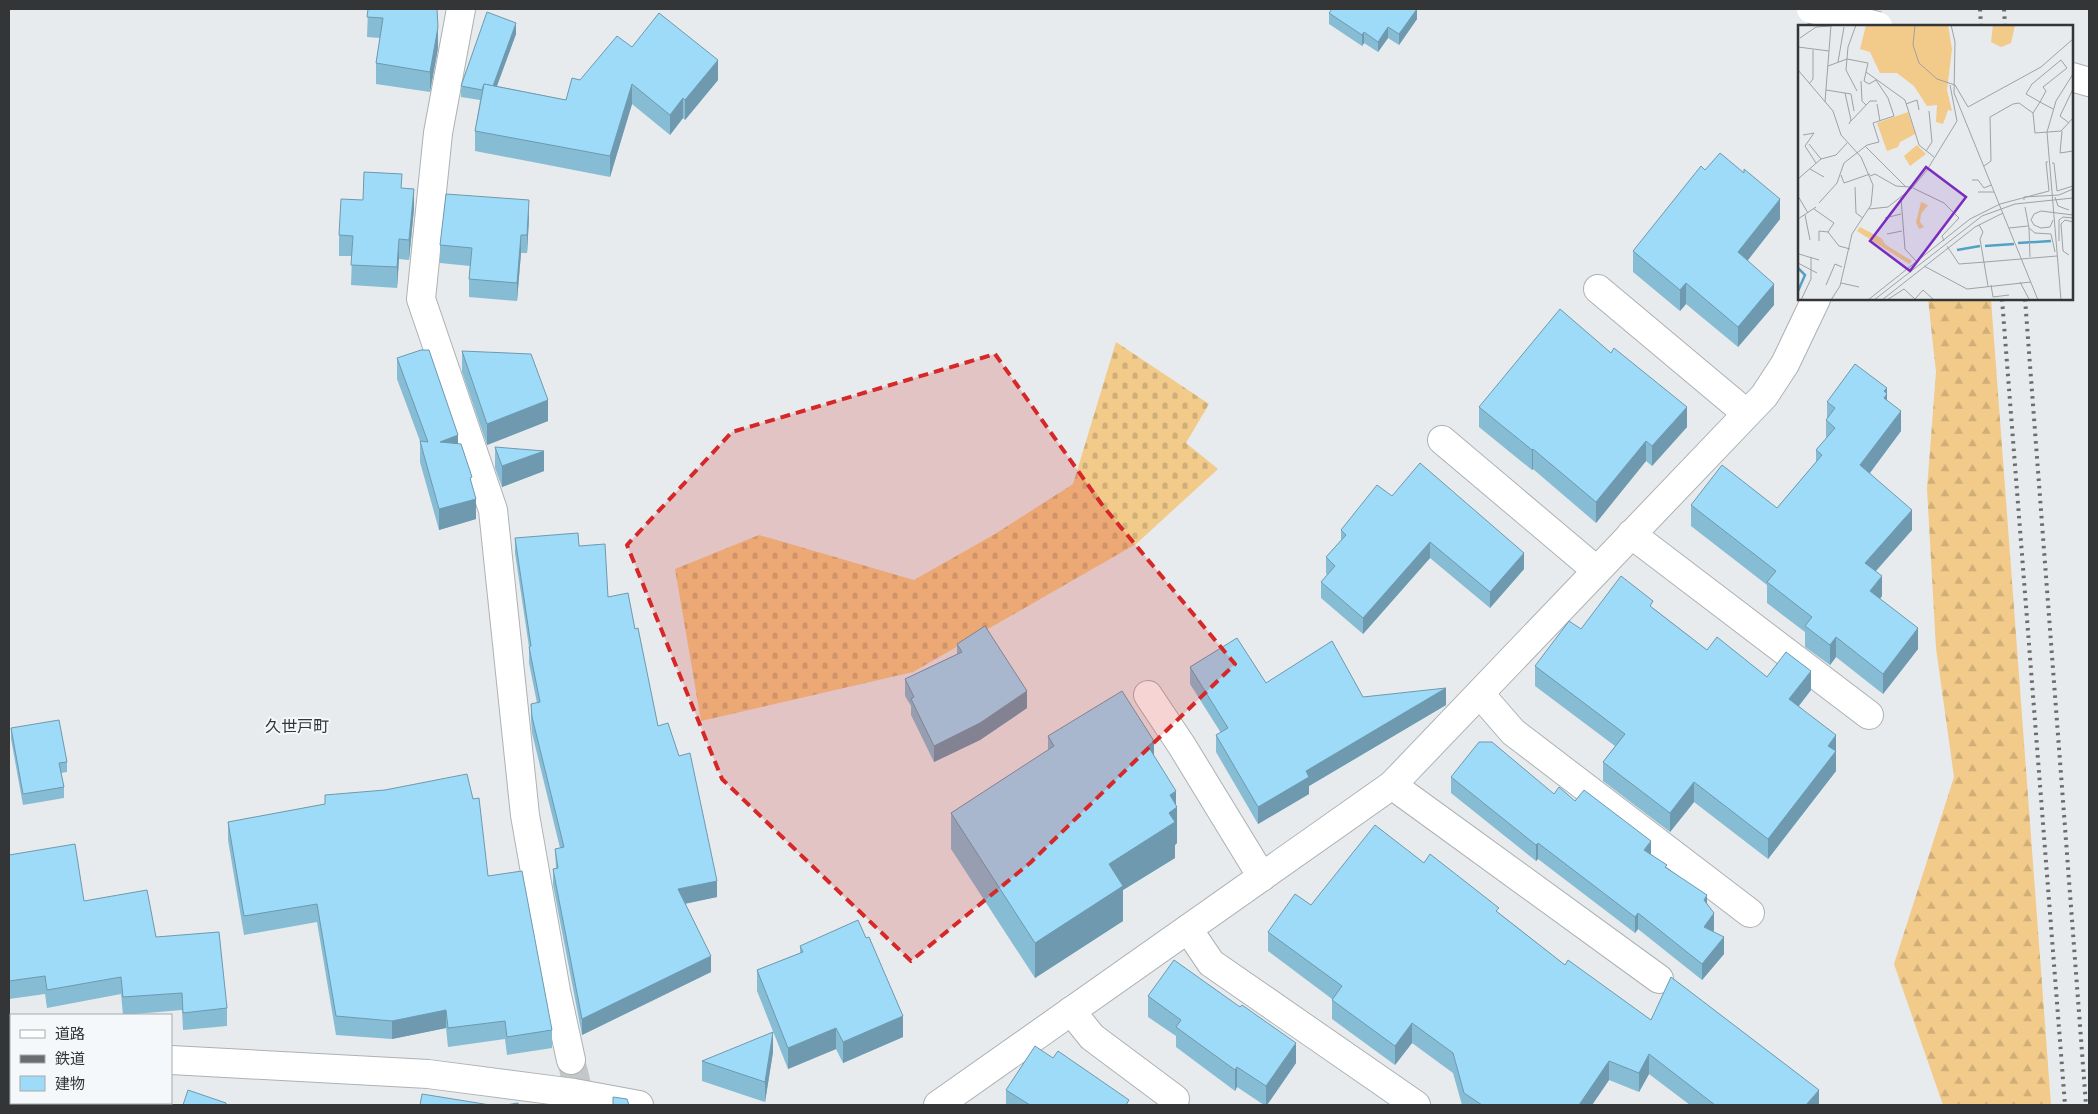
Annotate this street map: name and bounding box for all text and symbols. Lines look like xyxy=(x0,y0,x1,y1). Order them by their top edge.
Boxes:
inset map xyxy=(1798,25,2073,300)
district label: 久世戸町 xyxy=(265,715,329,737)
legend xyxy=(10,1014,172,1104)
text: 道路 xyxy=(55,1023,85,1043)
text: 鉄道 xyxy=(55,1048,85,1068)
text: 建物 xyxy=(55,1073,85,1093)

